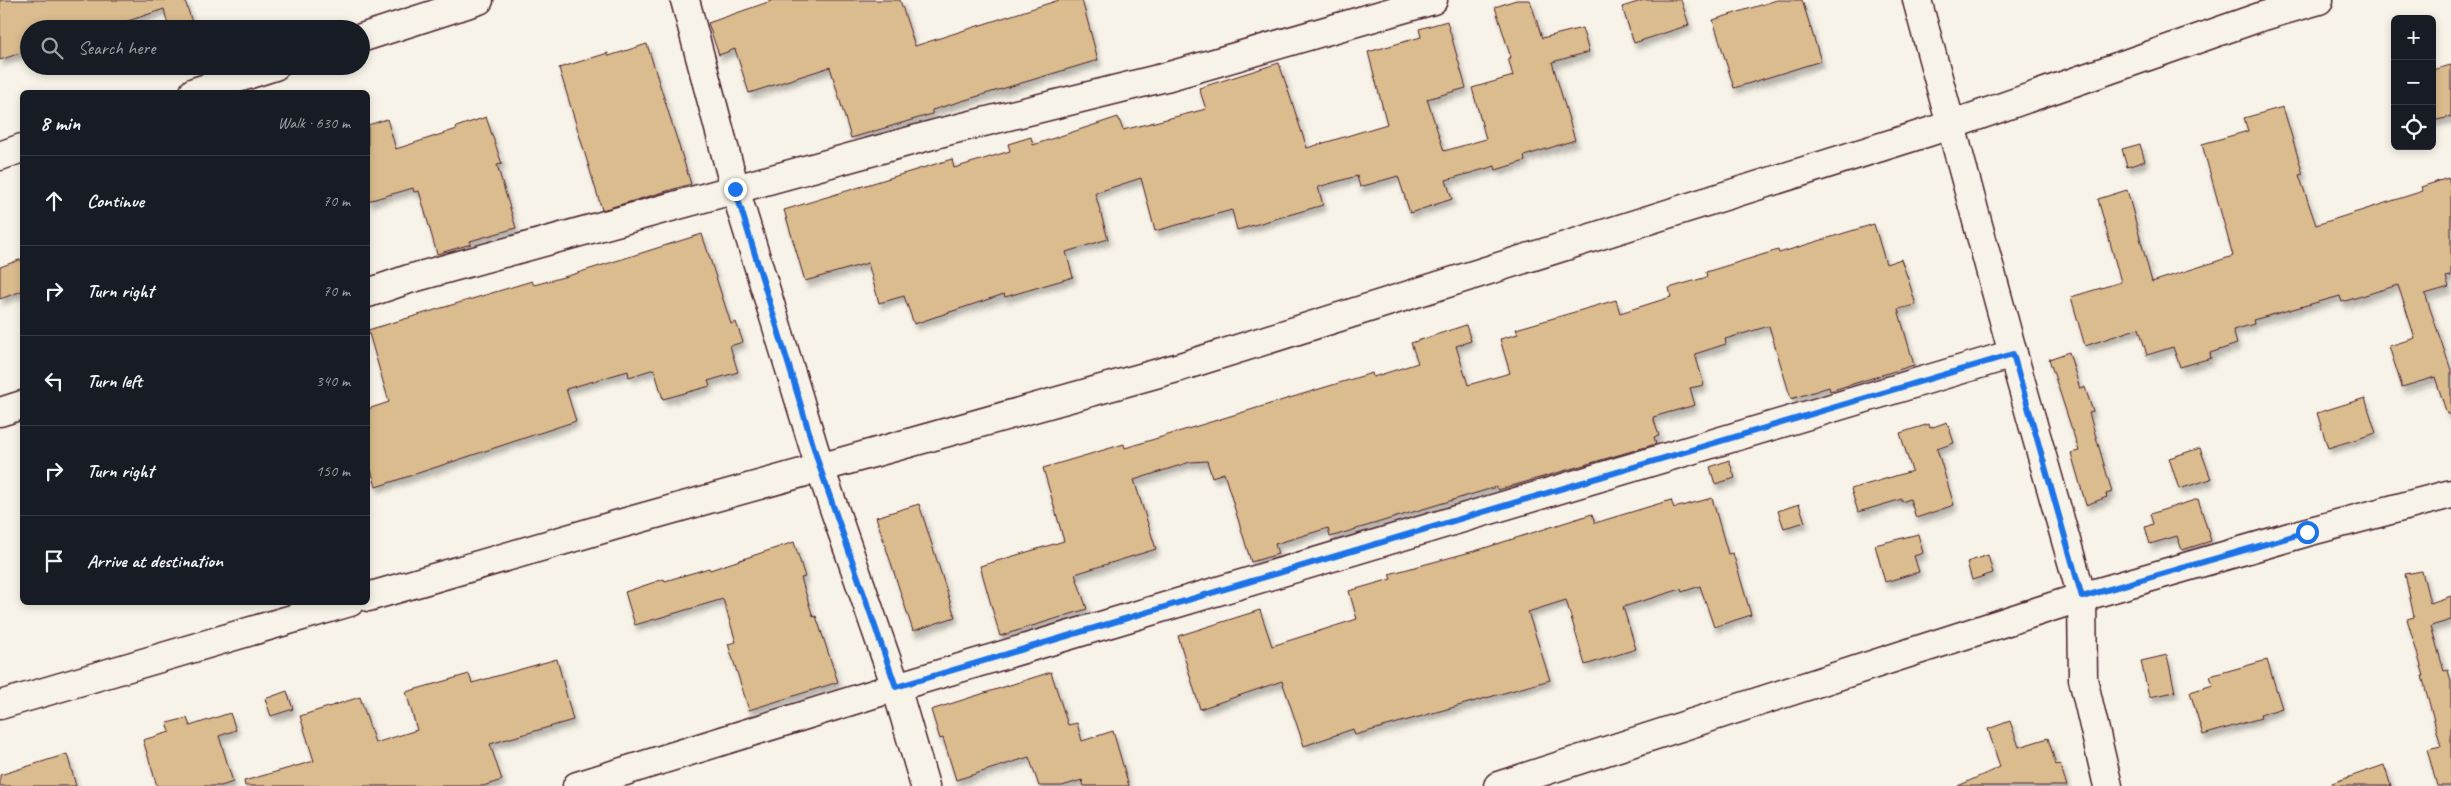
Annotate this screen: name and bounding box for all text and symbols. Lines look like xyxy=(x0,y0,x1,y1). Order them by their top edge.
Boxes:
map controls xyxy=(2391,15,2436,150)
button: + xyxy=(2391,15,2436,60)
search box xyxy=(20,20,370,75)
icon: search xyxy=(38,34,66,62)
text: Search here xyxy=(78,36,155,60)
button: − xyxy=(2391,60,2436,105)
button: locate xyxy=(2391,105,2436,150)
text: 8 min xyxy=(40,110,80,136)
text: Walk · 630 m xyxy=(278,113,350,133)
route end xyxy=(724,178,747,201)
icon: ahead xyxy=(40,187,68,215)
text: Continue xyxy=(87,189,144,213)
text: 70 m xyxy=(323,191,350,211)
icon: right xyxy=(40,277,68,305)
text: Turn right xyxy=(87,279,154,303)
text: 70 m xyxy=(323,281,350,301)
icon: left xyxy=(40,367,68,395)
text: Turn left xyxy=(87,369,142,393)
text: 340 m xyxy=(316,371,350,391)
icon: right xyxy=(40,457,68,485)
text: Turn right xyxy=(87,459,154,483)
text: 150 m xyxy=(316,461,350,481)
route start xyxy=(2296,521,2319,544)
icon: arrive xyxy=(40,547,68,575)
text: Arrive at destination xyxy=(87,549,223,573)

